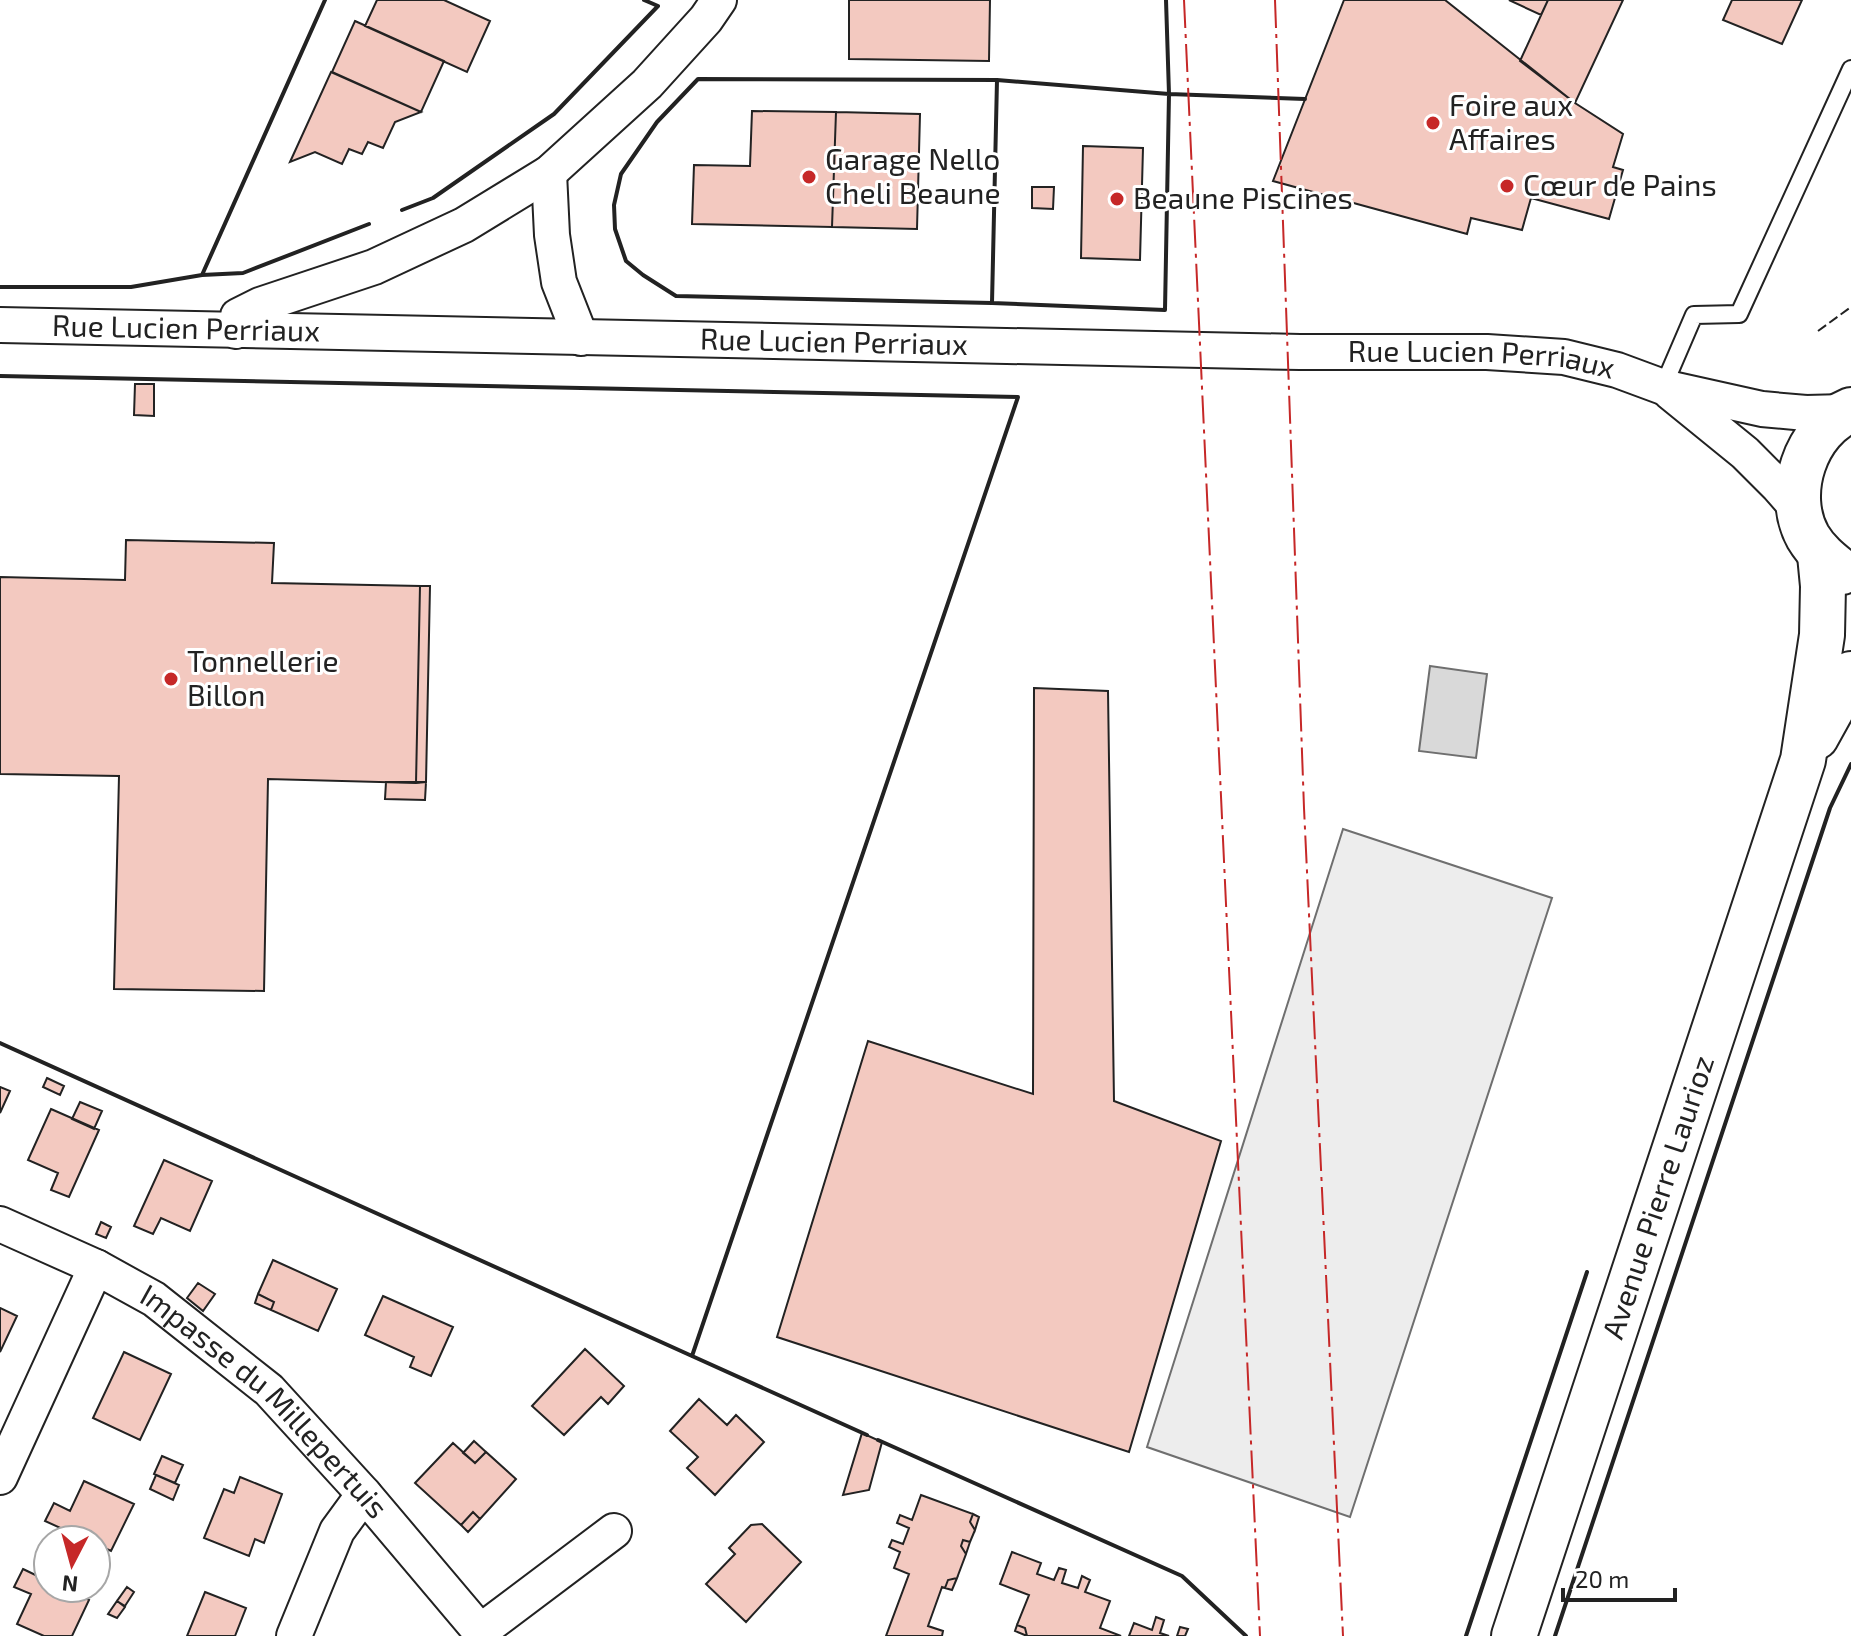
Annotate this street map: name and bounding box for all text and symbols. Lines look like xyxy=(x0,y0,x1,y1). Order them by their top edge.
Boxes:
place label: Foire aux Affaires xyxy=(1449,86,1573,156)
marker: Foire aux Affaires xyxy=(1424,114,1442,132)
place label: Garage Nello Cheli Beaune xyxy=(825,140,1001,210)
place label: Cœur de Pains xyxy=(1523,166,1717,202)
marker: Garage Nello Cheli Beaune xyxy=(800,168,818,186)
marker: Cœur de Pains xyxy=(1498,177,1516,195)
place label: Beaune Piscines xyxy=(1133,179,1353,215)
marker: Beaune Piscines xyxy=(1108,190,1126,208)
street label: Rue Lucien Perriaux xyxy=(52,306,321,348)
street label: Rue Lucien Perriaux xyxy=(700,320,968,361)
street label: Rue Lucien Perriaux xyxy=(1348,332,1619,385)
place label: Tonnellerie Billon xyxy=(187,642,339,712)
marker: Tonnellerie Billon xyxy=(162,670,180,688)
street label: Avenue Pierre Laurioz xyxy=(1593,1050,1720,1343)
street label: Impasse du Millepertuis xyxy=(135,1275,396,1525)
north arrow xyxy=(32,1524,112,1604)
scale bar xyxy=(1563,1552,1675,1602)
text: 20 m xyxy=(1575,1564,1629,1593)
text: N xyxy=(61,1571,79,1599)

